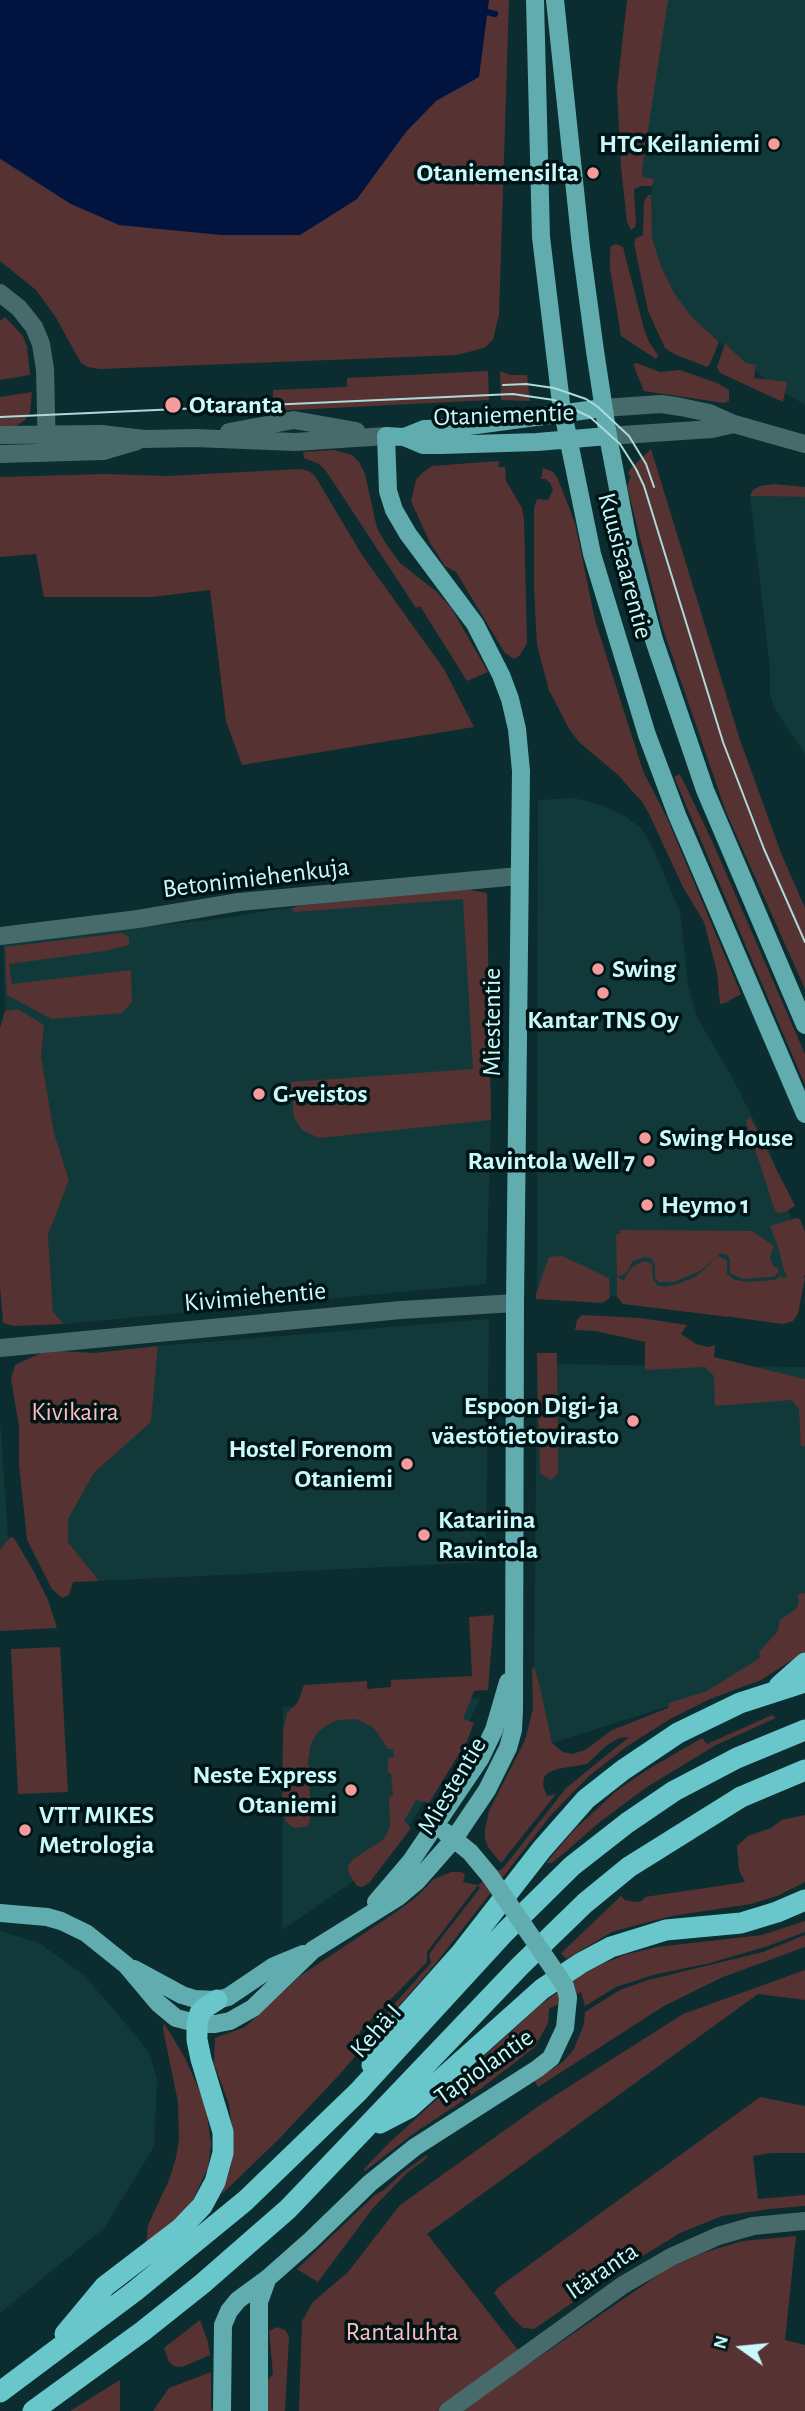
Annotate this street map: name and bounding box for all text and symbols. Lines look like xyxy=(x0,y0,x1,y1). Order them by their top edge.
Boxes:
place label: HTC Keilaniemi xyxy=(599,128,760,160)
marker: HTC Keilaniemi xyxy=(766,136,782,152)
place label: Otaniemensilta xyxy=(416,157,579,189)
marker: Otaniemensilta xyxy=(585,165,601,181)
place label: Otaranta xyxy=(189,389,283,421)
marker: Otaranta xyxy=(163,395,183,415)
street label: Otaniementie xyxy=(433,397,575,433)
street label: Kuusisaarentie xyxy=(591,490,659,642)
street label: Betonimiehenkuja xyxy=(161,851,351,905)
place label: Swing xyxy=(612,953,676,985)
marker: Swing xyxy=(590,961,606,977)
street label: Miestentie xyxy=(476,968,508,1076)
marker: Kantar TNS Oy xyxy=(595,985,611,1001)
place label: Kantar TNS Oy xyxy=(527,1004,679,1036)
place label: G-veistos xyxy=(273,1078,367,1110)
marker: G-veistos xyxy=(251,1086,267,1102)
place label: Swing House xyxy=(659,1122,793,1154)
marker: Swing House xyxy=(637,1130,653,1146)
place label: Ravintola Well 7 xyxy=(468,1145,635,1177)
marker: Ravintola Well 7 xyxy=(641,1153,657,1169)
place label: Heymo 1 xyxy=(661,1189,750,1221)
marker: Heymo 1 xyxy=(639,1197,655,1213)
street label: Kivimiehentie xyxy=(183,1275,327,1319)
place label: Espoon Digi- ja väestötietovirasto xyxy=(431,1390,619,1452)
park label: Kivikaira xyxy=(31,1396,119,1428)
marker: Espoon Digi- ja väestötietovirasto xyxy=(625,1413,641,1429)
place label: Hostel Forenom Otaniemi xyxy=(228,1433,393,1494)
marker: Hostel Forenom Otaniemi xyxy=(399,1456,415,1472)
place label: Katariina Ravintola xyxy=(438,1504,538,1566)
marker: Katariina Ravintola xyxy=(416,1527,432,1543)
street label: Miestentie xyxy=(411,1732,493,1840)
place label: Neste Express Otaniemi xyxy=(193,1759,337,1820)
marker: Neste Express Otaniemi xyxy=(343,1782,359,1798)
place label: VTT MIKES Metrologia xyxy=(39,1799,154,1860)
marker: VTT MIKES Metrologia xyxy=(17,1822,33,1838)
street label: Kehä I xyxy=(344,1997,408,2065)
street label: Tapiolantie xyxy=(429,2022,539,2112)
street label: Itäranta xyxy=(560,2236,644,2306)
north arrow xyxy=(707,2313,777,2383)
park label: Rantaluhta xyxy=(346,2316,458,2348)
text: N xyxy=(710,2334,732,2351)

